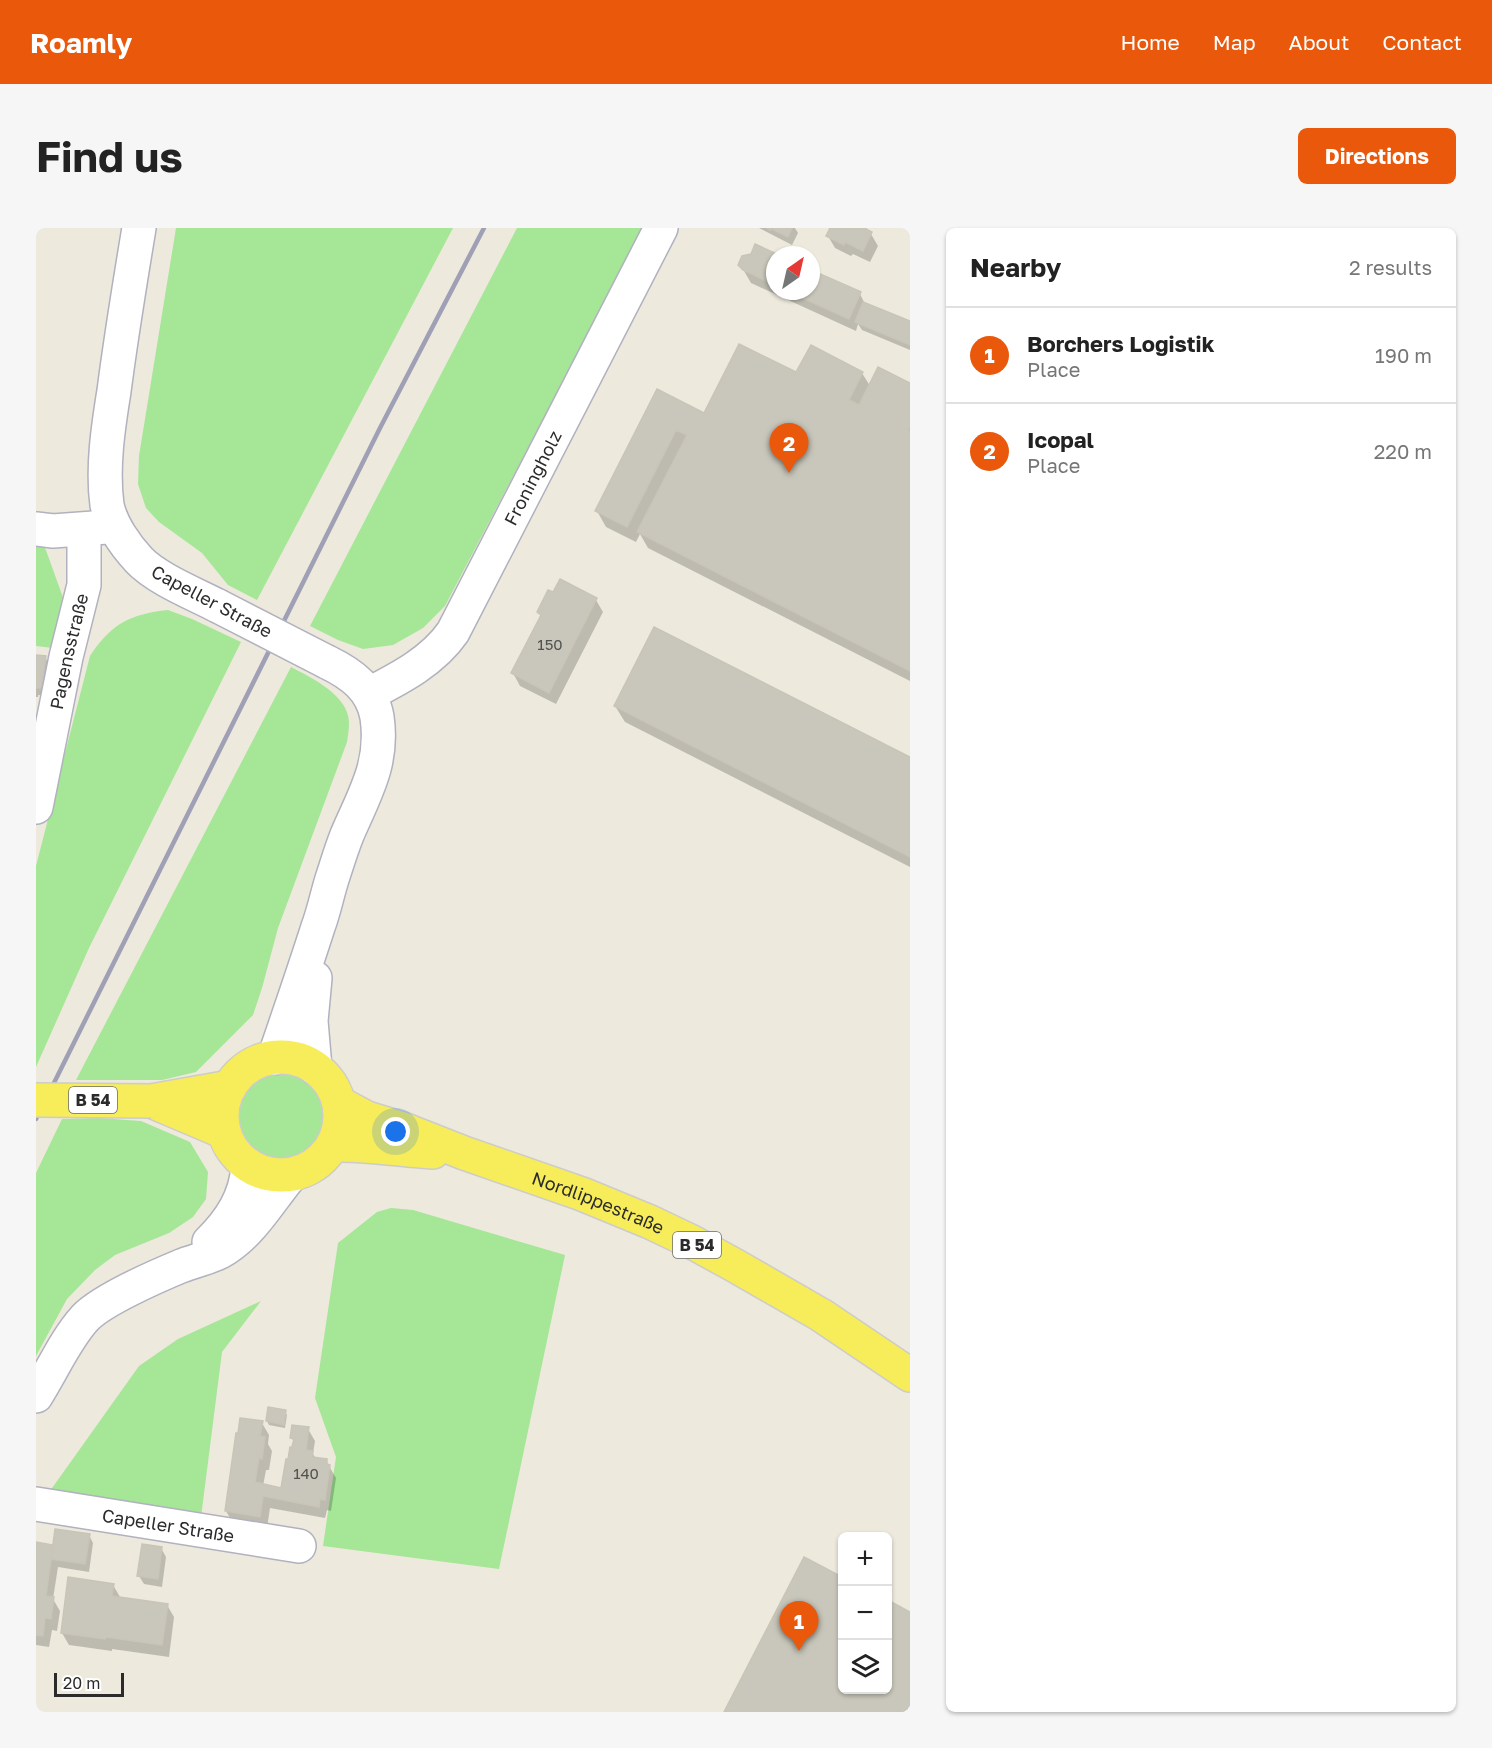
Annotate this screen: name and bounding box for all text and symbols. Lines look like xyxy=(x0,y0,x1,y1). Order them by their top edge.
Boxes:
text: Roamly xyxy=(30,26,132,59)
text: Home xyxy=(1120,29,1180,55)
text: Map xyxy=(1213,29,1256,55)
text: About xyxy=(1289,29,1349,55)
text: Contact xyxy=(1382,29,1462,55)
button: Directions xyxy=(1298,128,1456,184)
text: Find us xyxy=(36,131,183,181)
north arrow xyxy=(766,246,820,300)
text: Nearby xyxy=(970,252,1061,283)
text: 2 results xyxy=(1349,255,1432,279)
text: Borchers Logistik xyxy=(1027,330,1214,357)
text: 1 xyxy=(984,343,995,367)
text: 190 m xyxy=(1375,343,1432,367)
text: Place xyxy=(1027,357,1080,381)
pin: 2 xyxy=(770,424,808,473)
text: Icopal xyxy=(1027,426,1094,453)
street label: Froningholz xyxy=(499,427,566,529)
text: 2 xyxy=(983,439,996,463)
text: 220 m xyxy=(1374,439,1432,463)
text: Place xyxy=(1027,453,1080,477)
street label: Capeller Straße xyxy=(148,560,276,642)
street label: Pagensstraße xyxy=(45,591,93,711)
house number: 150 xyxy=(537,635,563,653)
road number: B 54 xyxy=(69,1087,117,1113)
your location xyxy=(381,1117,410,1146)
street label: Nordlippestraße xyxy=(529,1167,668,1238)
road number: B 54 xyxy=(673,1232,721,1258)
house number: 140 xyxy=(293,1464,319,1482)
street label: Capeller Straße xyxy=(101,1504,236,1547)
map controls xyxy=(838,1532,892,1694)
button: + xyxy=(838,1532,892,1586)
button: − xyxy=(838,1586,892,1640)
pin: 1 xyxy=(780,1602,819,1651)
button: layers xyxy=(838,1640,892,1694)
scale bar xyxy=(54,1670,124,1698)
text: 20 m xyxy=(63,1673,100,1693)

